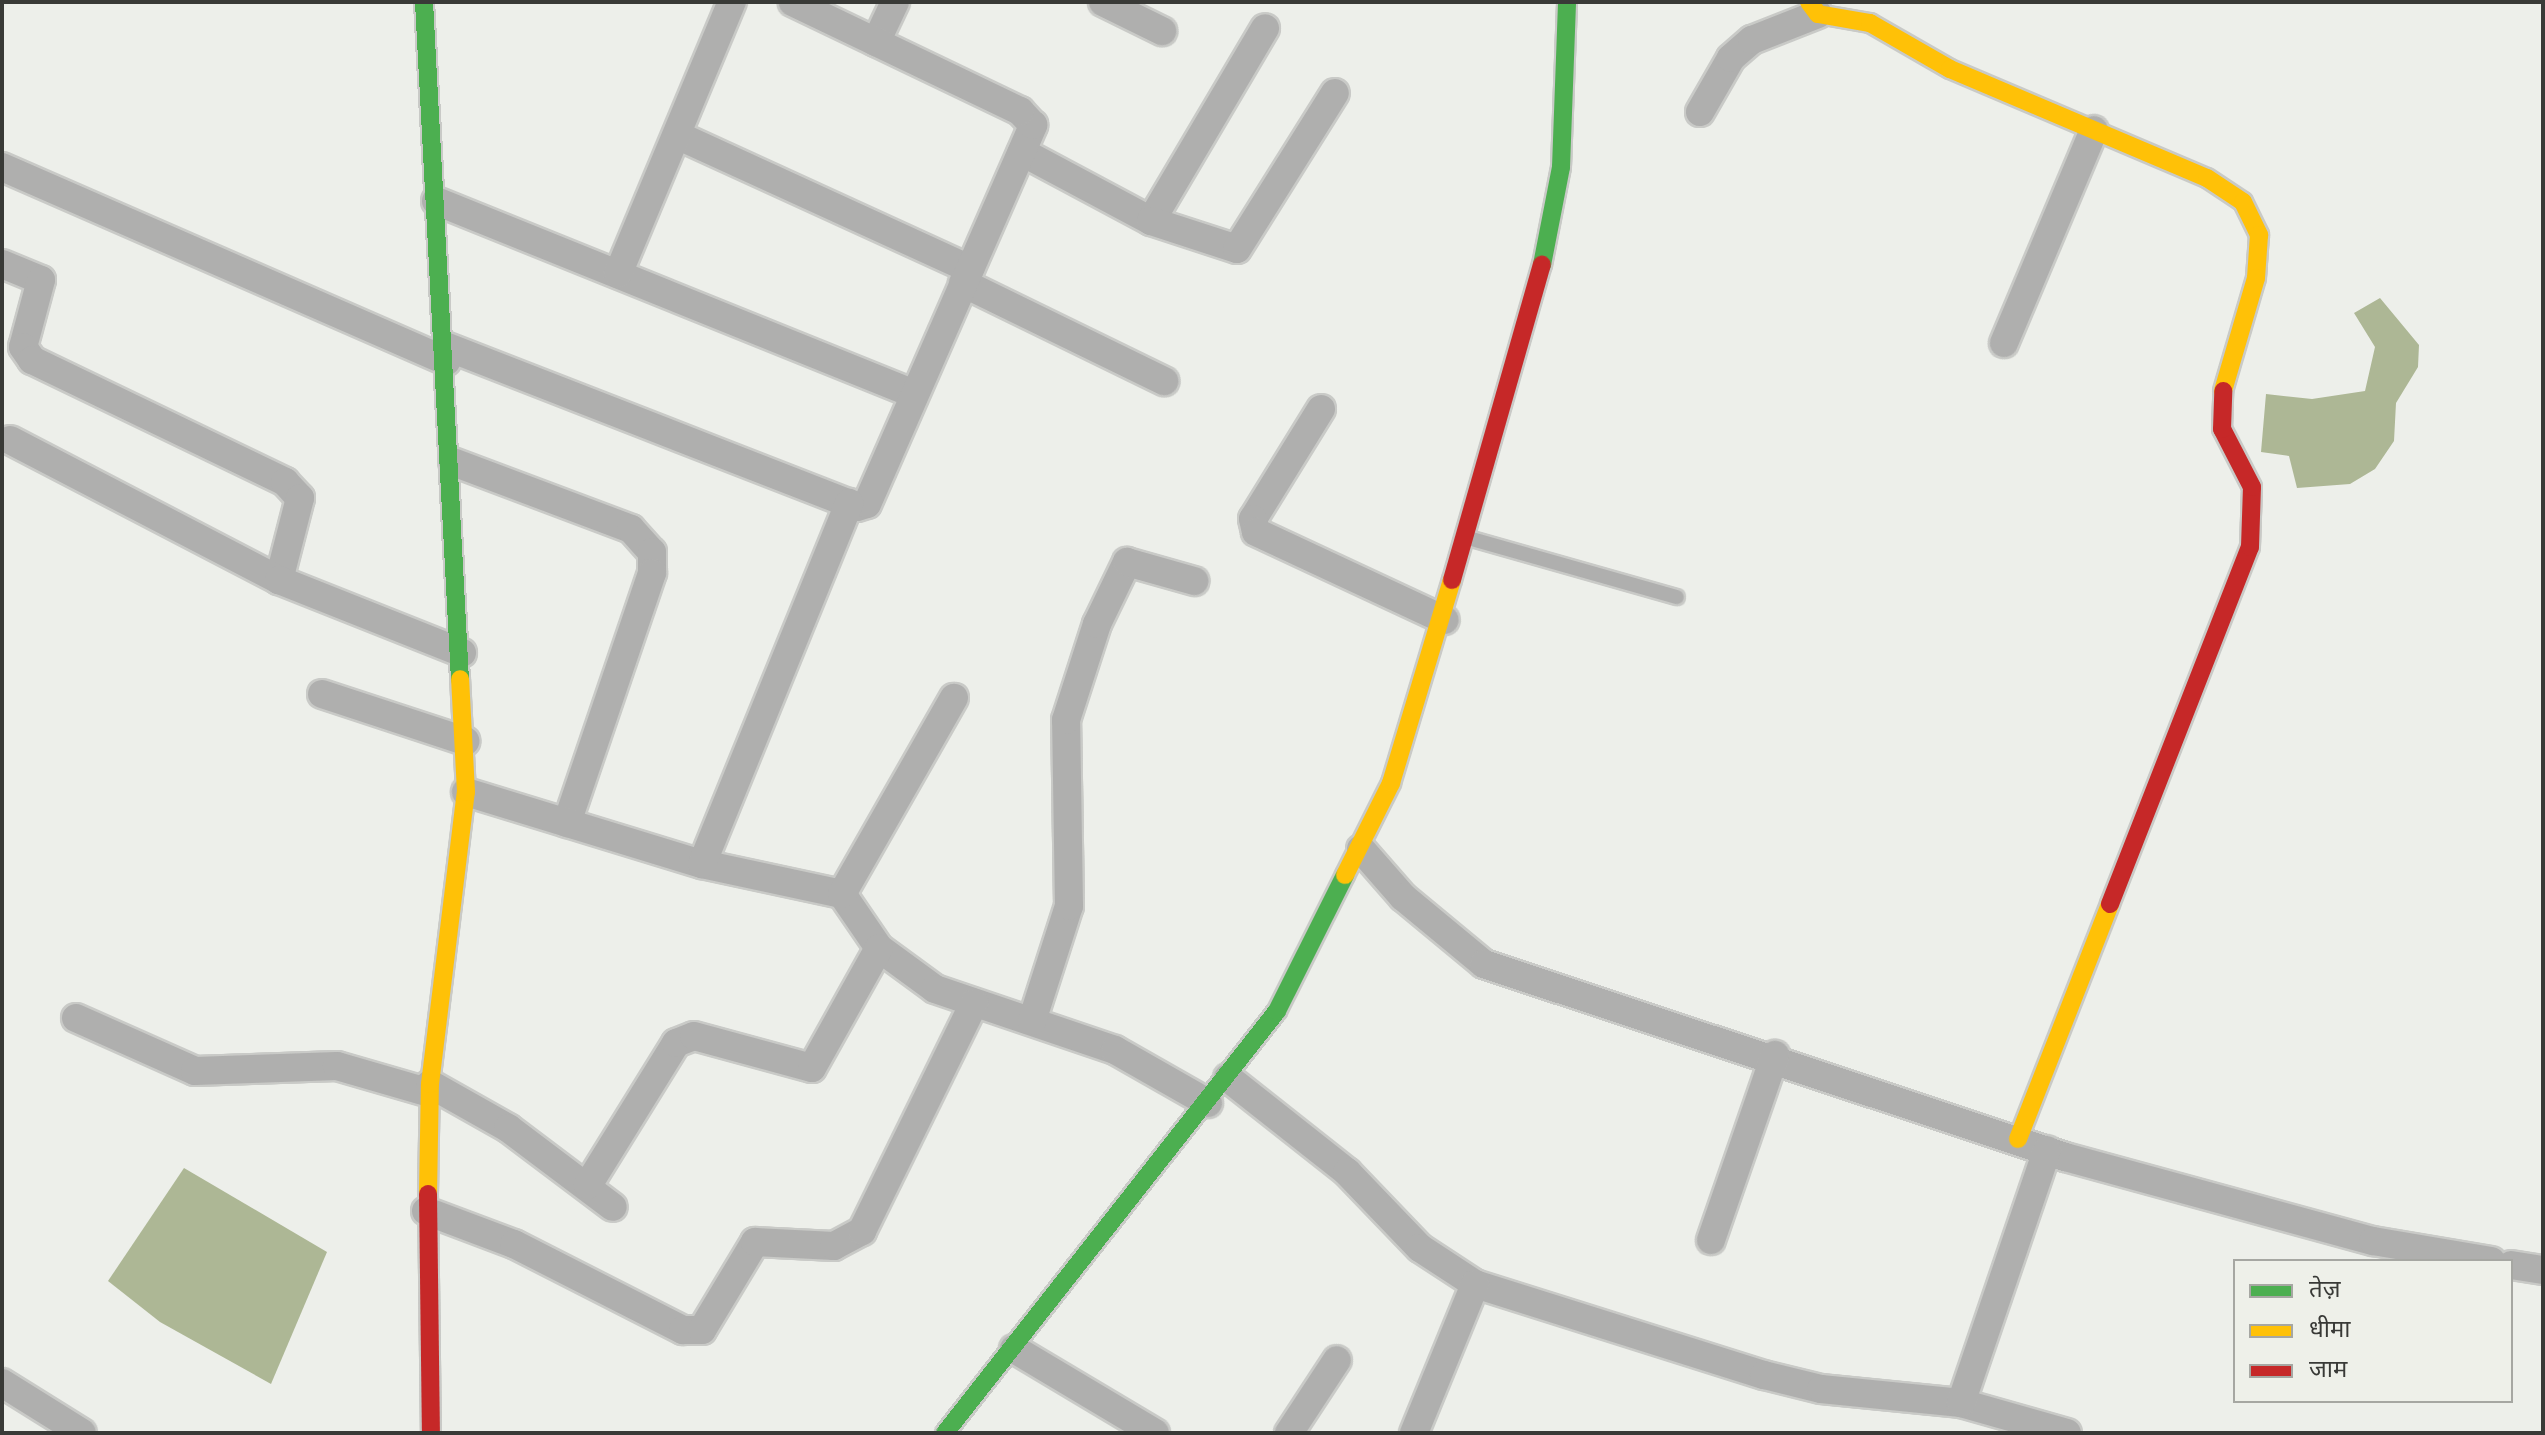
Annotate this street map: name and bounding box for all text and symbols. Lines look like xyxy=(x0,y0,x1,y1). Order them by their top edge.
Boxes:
legend xyxy=(2233,1259,2513,1403)
text: तेज़ xyxy=(2309,1275,2341,1303)
text: धीमा xyxy=(2309,1315,2351,1343)
text: जाम xyxy=(2309,1355,2347,1383)

